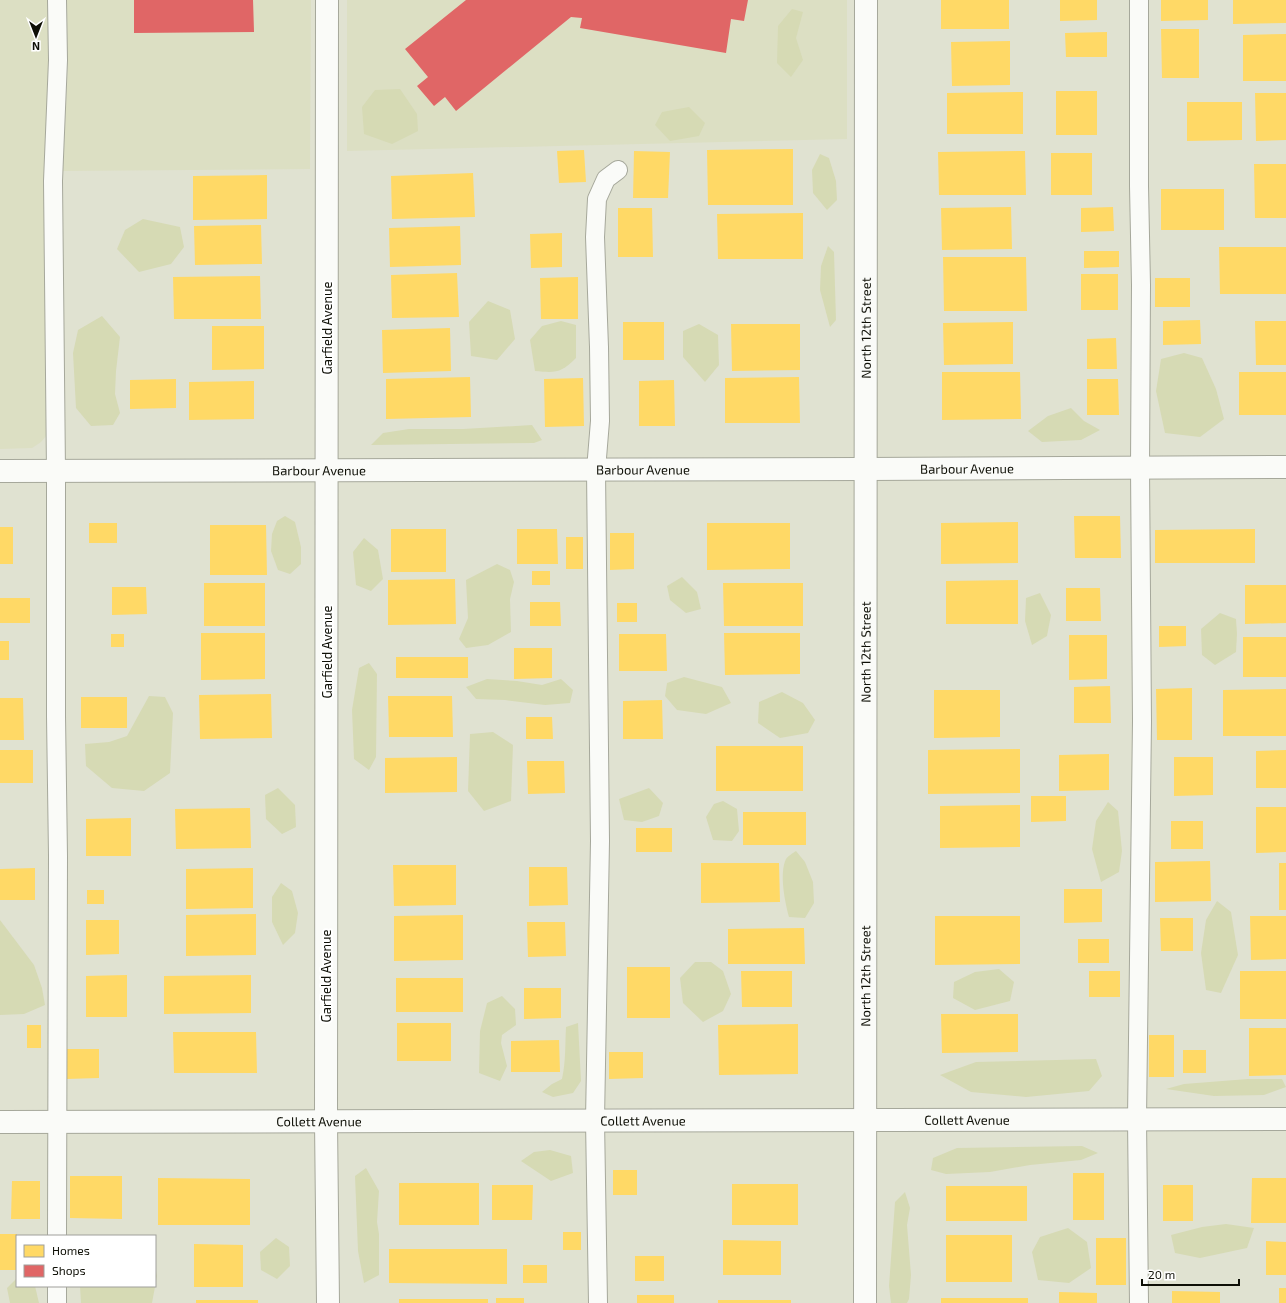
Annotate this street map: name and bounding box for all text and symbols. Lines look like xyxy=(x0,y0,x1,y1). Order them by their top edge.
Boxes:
north arrow xyxy=(16,16,56,56)
text: N xyxy=(32,40,40,53)
street label: North 12th Street xyxy=(858,277,874,379)
street label: Garfield Avenue xyxy=(319,282,335,374)
street label: Barbour Avenue xyxy=(920,460,1014,477)
street label: Barbour Avenue xyxy=(596,461,690,478)
street label: Barbour Avenue xyxy=(272,462,366,478)
street label: North 12th Street xyxy=(857,601,874,703)
street label: Garfield Avenue xyxy=(319,606,335,698)
street label: North 12th Street xyxy=(857,925,873,1027)
street label: Garfield Avenue xyxy=(318,930,334,1022)
street label: Collett Avenue xyxy=(600,1112,686,1129)
street label: Collett Avenue xyxy=(924,1112,1010,1128)
street label: Collett Avenue xyxy=(276,1113,362,1129)
legend xyxy=(16,1235,156,1287)
text: Homes xyxy=(52,1243,90,1257)
scale bar xyxy=(1142,1261,1239,1287)
text: Shops xyxy=(52,1263,86,1277)
text: 20 m xyxy=(1148,1267,1175,1281)

